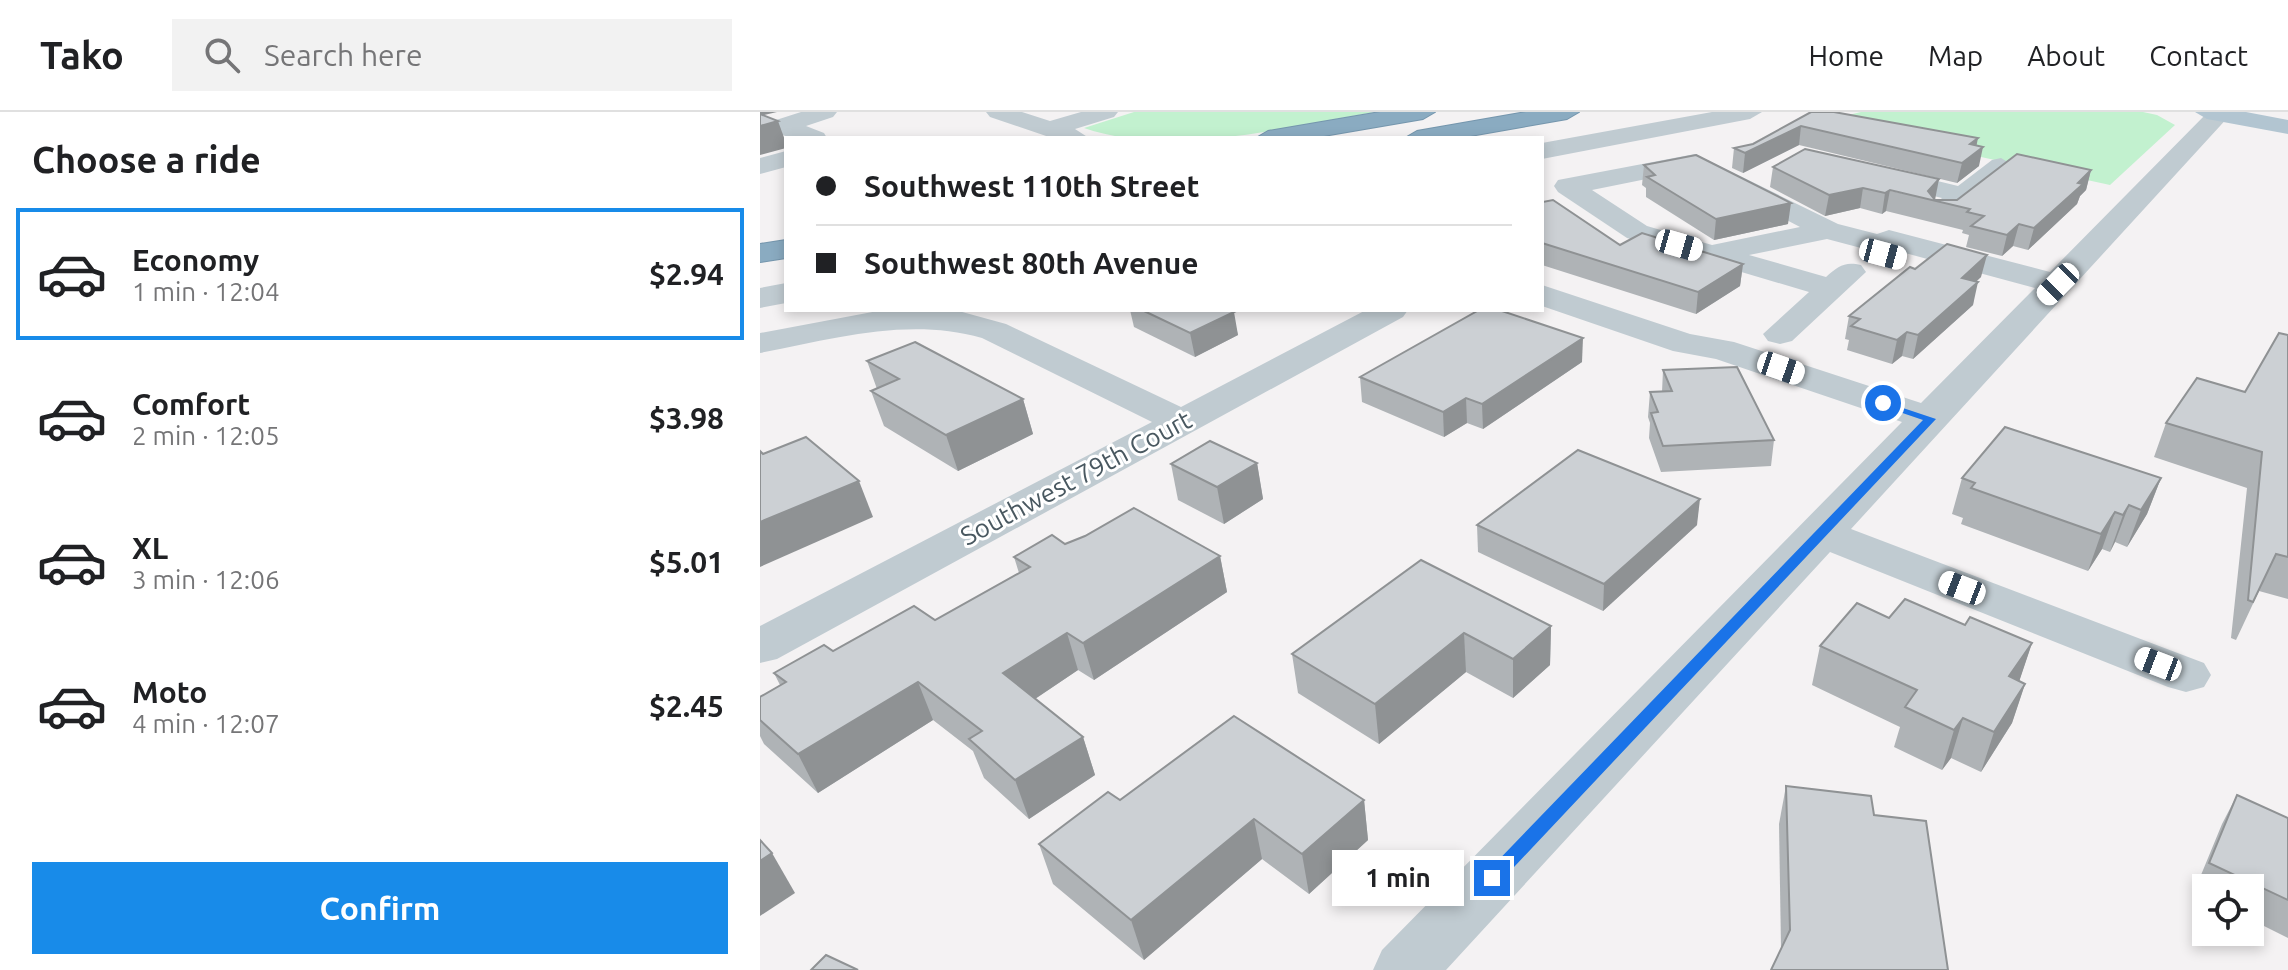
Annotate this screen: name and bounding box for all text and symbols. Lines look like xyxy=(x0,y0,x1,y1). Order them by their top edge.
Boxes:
search box xyxy=(172,19,732,91)
icon: search xyxy=(200,33,244,77)
text: Tako xyxy=(40,34,124,76)
text: Search here xyxy=(264,38,423,72)
text: Home xyxy=(1809,40,1884,71)
text: Map xyxy=(1928,40,1983,71)
text: About xyxy=(2027,40,2105,71)
text: Contact xyxy=(2149,40,2248,71)
text: Choose a ride xyxy=(32,139,261,180)
text: Southwest 110th Street xyxy=(864,169,1199,203)
car xyxy=(1653,227,1705,263)
car xyxy=(1857,236,1909,272)
icon: car xyxy=(36,238,108,310)
text: Economy xyxy=(132,243,259,277)
text: Southwest 80th Avenue xyxy=(864,246,1199,280)
text: $2.94 xyxy=(649,257,724,291)
car xyxy=(2033,259,2083,309)
text: 1 min · 12:04 xyxy=(132,277,280,306)
car xyxy=(1754,349,1808,387)
icon: car xyxy=(36,382,108,454)
route start xyxy=(1865,385,1901,421)
text: Comfort xyxy=(132,387,250,421)
text: $3.98 xyxy=(649,401,724,435)
street label: Southwest 79th Court xyxy=(955,404,1196,551)
text: 2 min · 12:05 xyxy=(132,421,280,450)
icon: car xyxy=(36,526,108,598)
text: XL xyxy=(132,531,168,565)
text: $5.01 xyxy=(649,545,724,579)
text: 3 min · 12:06 xyxy=(132,565,280,594)
car xyxy=(1935,568,1989,608)
car xyxy=(2131,644,2185,684)
icon: car xyxy=(36,670,108,742)
text: Moto xyxy=(132,675,207,709)
text: $2.45 xyxy=(649,689,724,723)
text: 4 min · 12:07 xyxy=(132,709,280,738)
callout: 1 min xyxy=(1332,850,1464,906)
route end xyxy=(1474,860,1510,896)
button: Confirm xyxy=(32,862,728,954)
text: 1 min xyxy=(1365,863,1431,892)
map controls xyxy=(2192,874,2264,946)
button: locate xyxy=(2192,874,2264,946)

